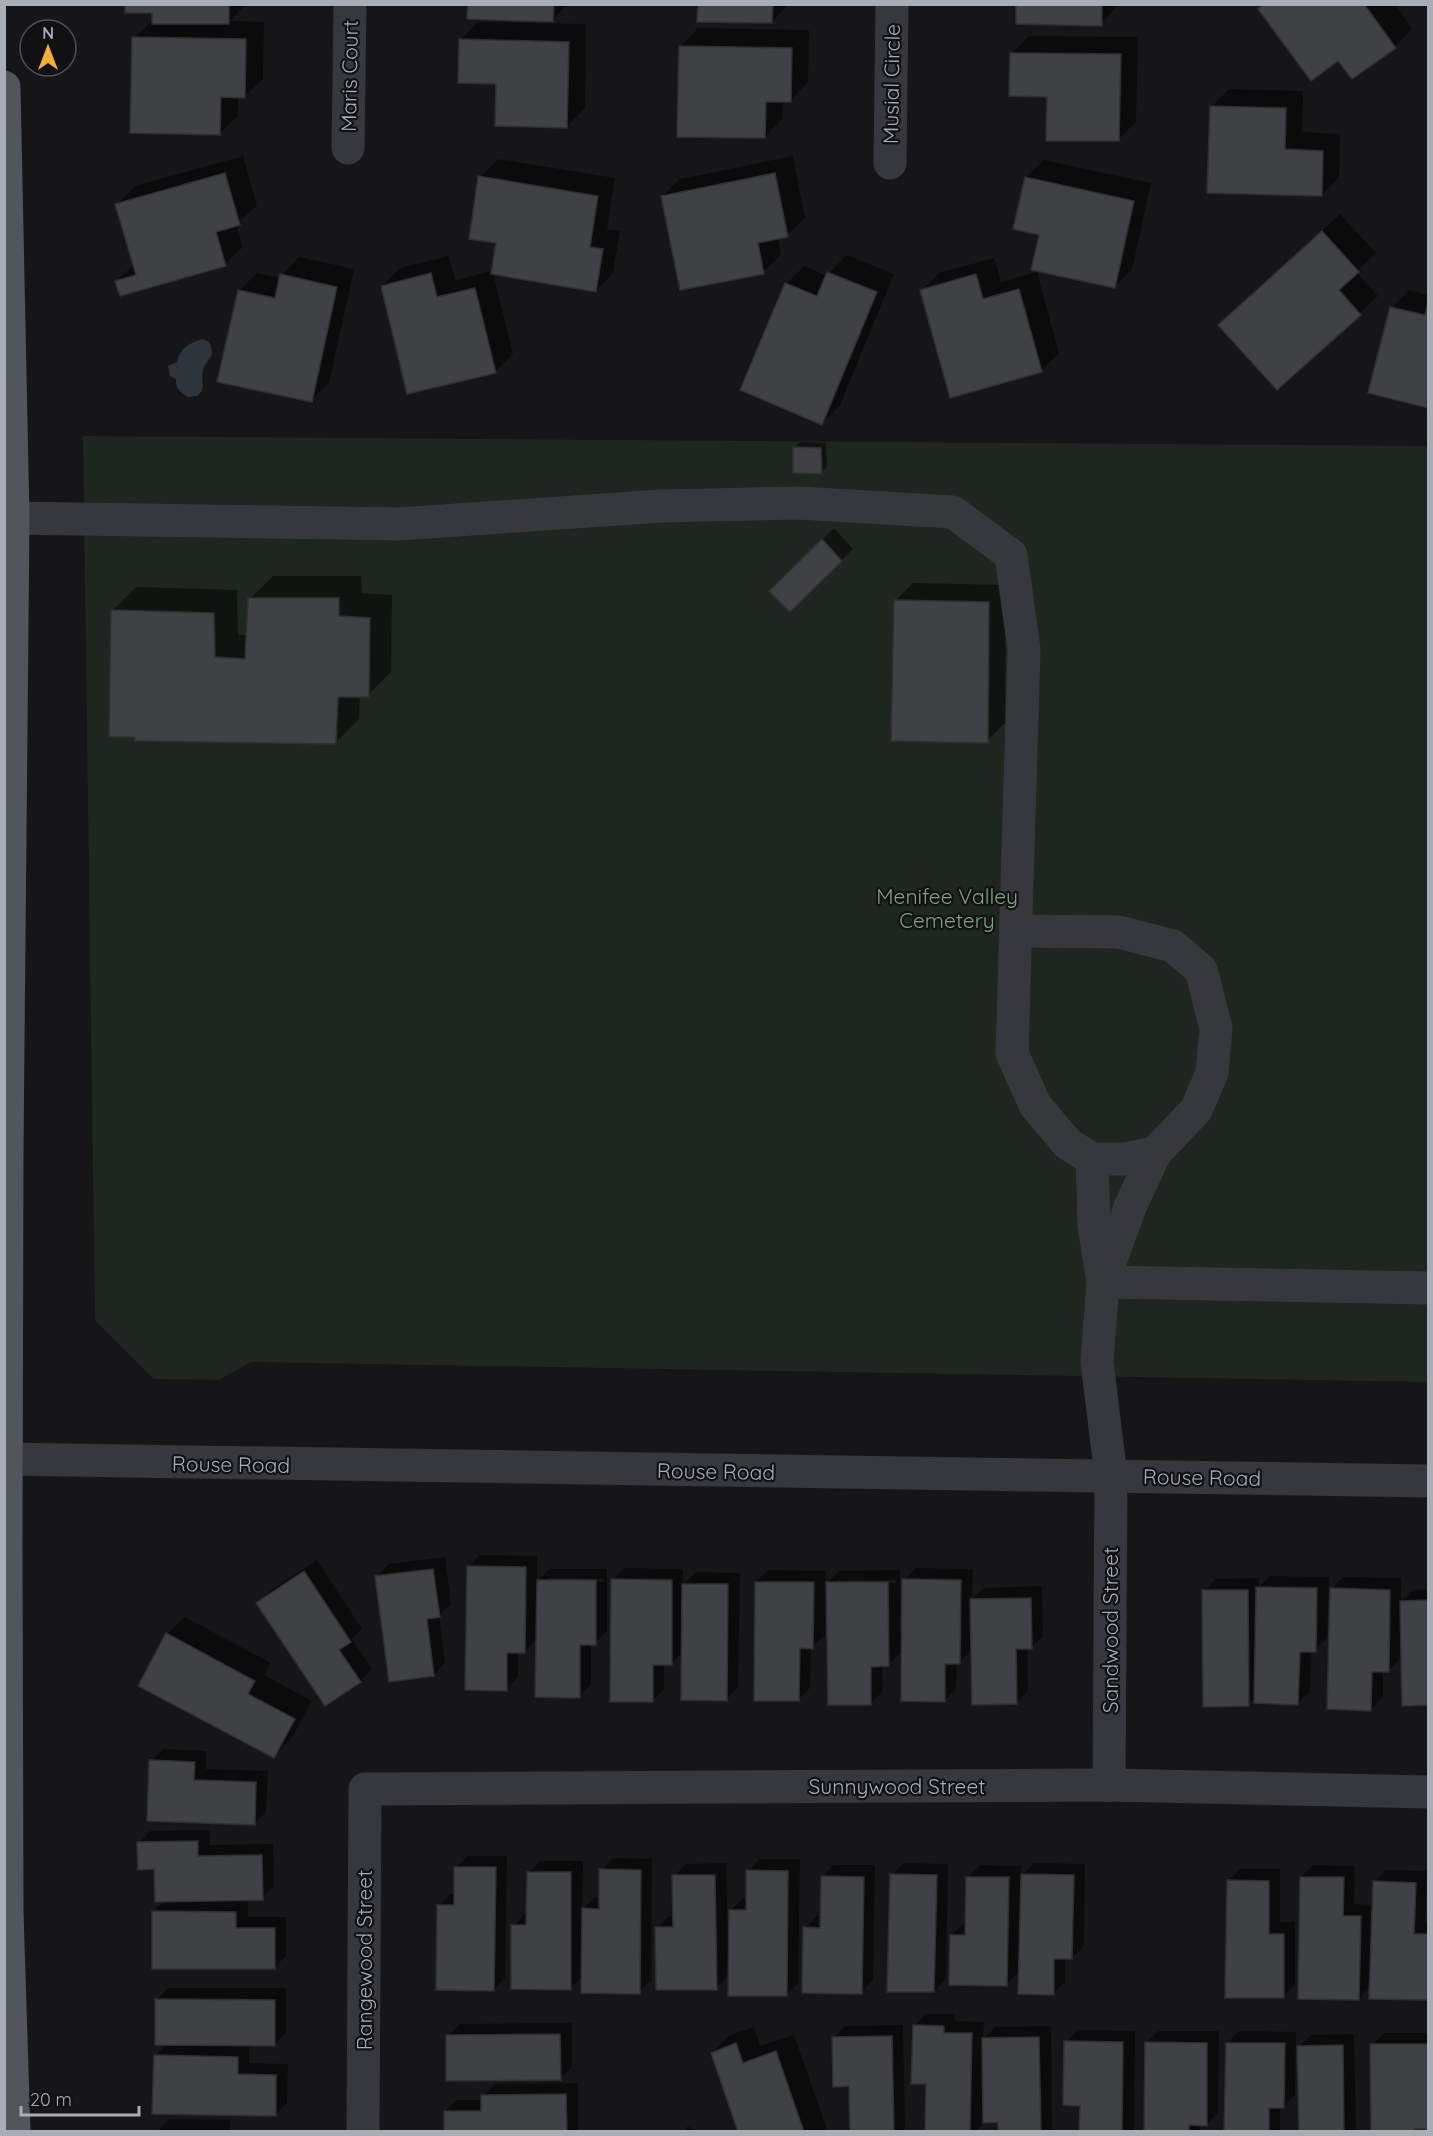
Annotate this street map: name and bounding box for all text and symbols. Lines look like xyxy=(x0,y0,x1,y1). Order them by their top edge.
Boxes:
north arrow xyxy=(18,18,78,78)
street label: Maris Court xyxy=(335,20,363,132)
text: N xyxy=(42,23,54,43)
street label: Musial Circle xyxy=(877,24,905,144)
park label: Menifee Valley Cemetery xyxy=(876,883,1018,933)
street label: Rouse Road xyxy=(172,1450,290,1478)
street label: Rouse Road xyxy=(657,1457,775,1485)
street label: Rouse Road xyxy=(1143,1463,1261,1491)
street label: Sandwood Street xyxy=(1097,1547,1123,1713)
street label: Sunnywood Street xyxy=(809,1773,985,1799)
street label: Rangewood Street xyxy=(351,1870,377,2050)
scale bar xyxy=(21,2079,140,2117)
text: 20 m xyxy=(30,2088,72,2111)

